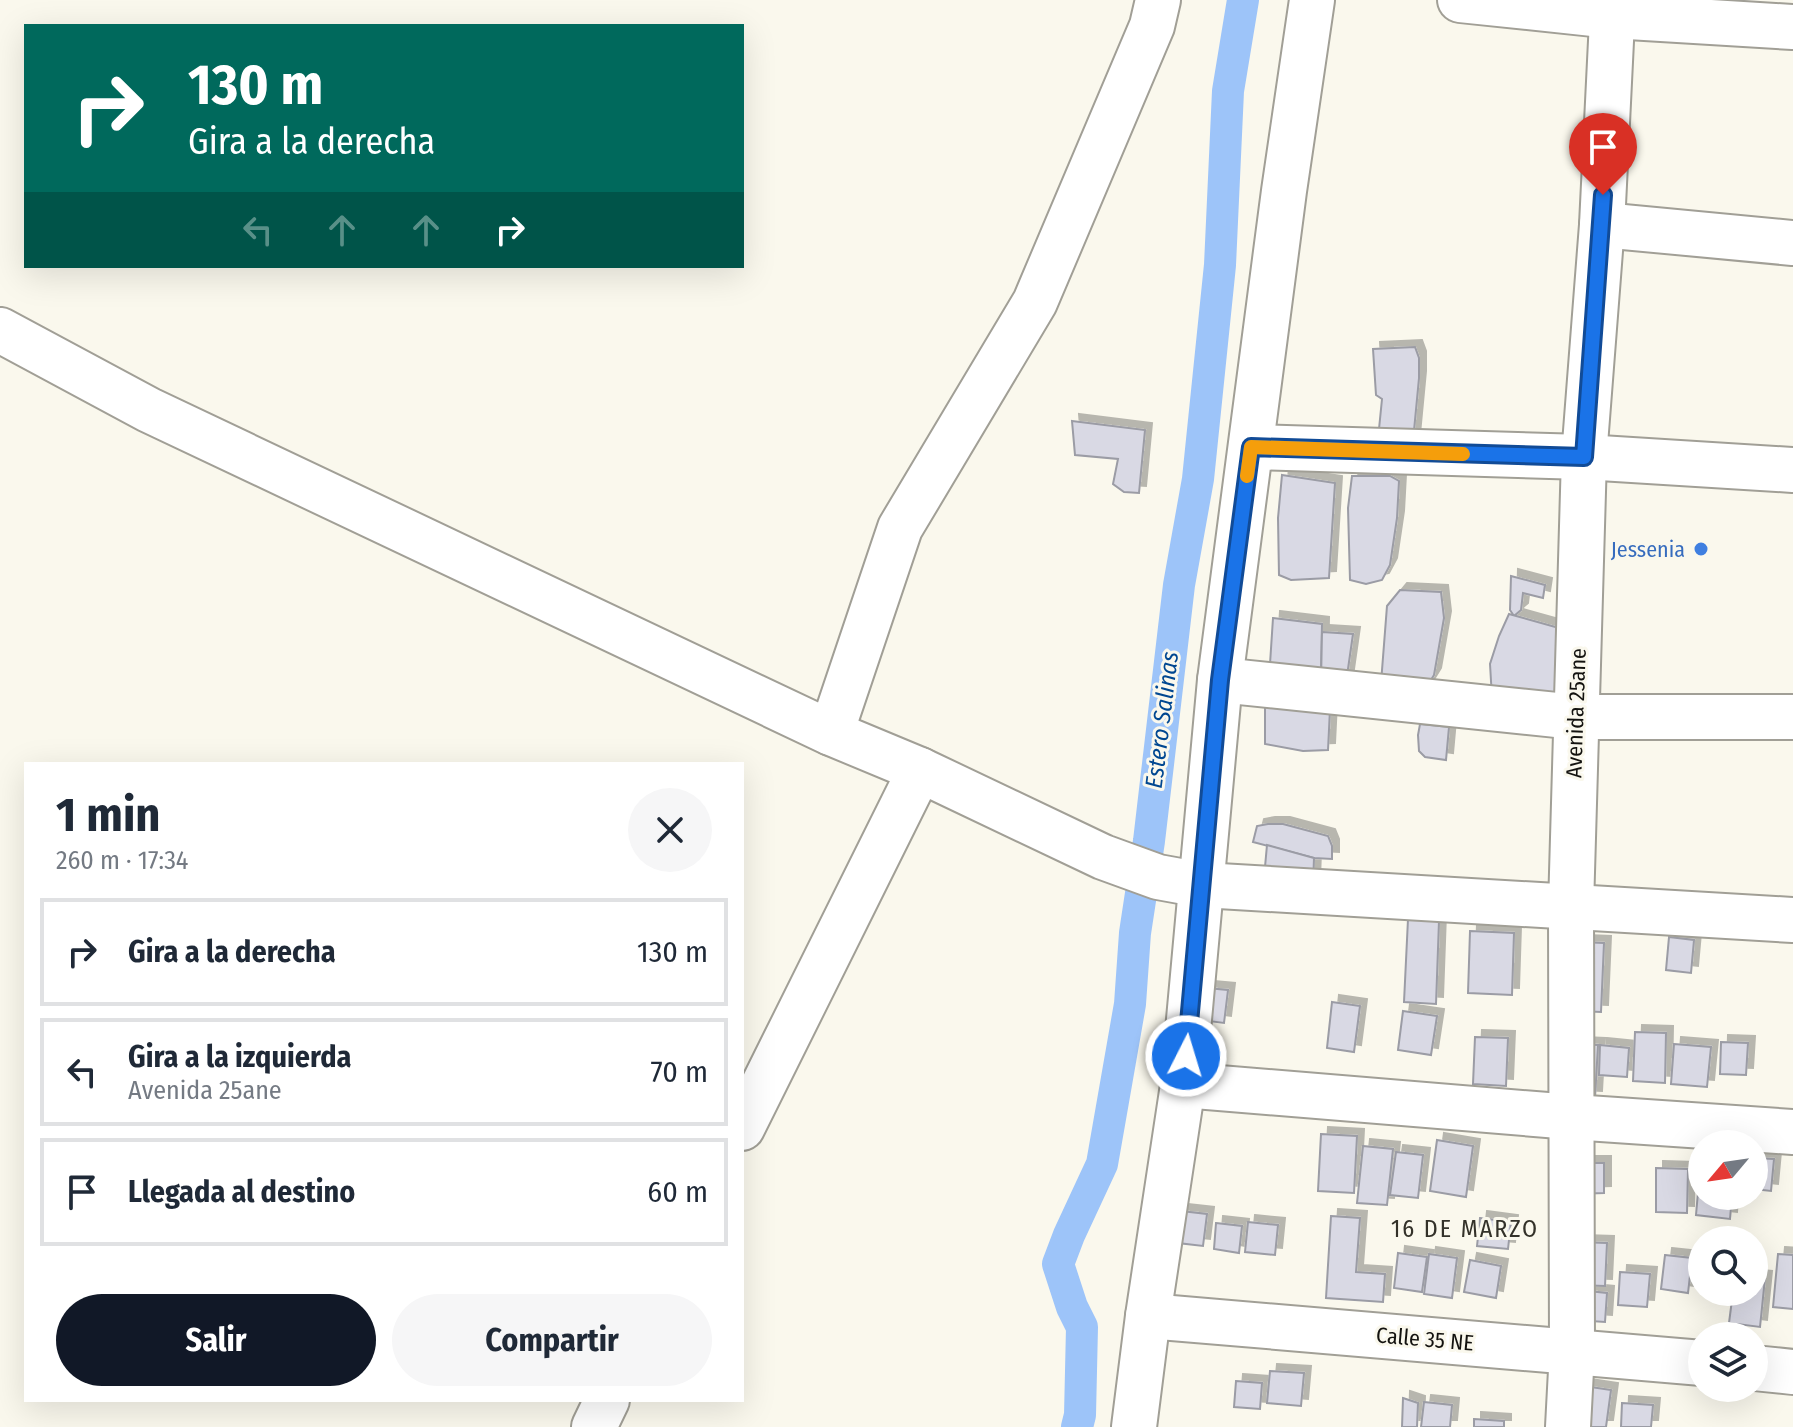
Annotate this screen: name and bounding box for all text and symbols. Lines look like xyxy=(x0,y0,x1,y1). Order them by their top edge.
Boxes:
text: 130 m xyxy=(188,52,323,119)
icon: right xyxy=(56,56,160,160)
pin xyxy=(1569,113,1637,195)
text: Gira a la derecha xyxy=(188,120,435,164)
icon: arrive xyxy=(1581,125,1625,169)
icon: left xyxy=(236,208,280,252)
icon: ahead xyxy=(320,208,364,252)
icon: ahead xyxy=(404,208,448,252)
icon: right xyxy=(488,208,532,252)
place label: Jessenia xyxy=(1611,536,1685,563)
marker: Jessenia xyxy=(1692,540,1710,558)
street label: Avenida 25ane xyxy=(1560,648,1592,778)
water label: Estero Salinas xyxy=(1140,650,1184,790)
text: 1 min xyxy=(56,786,161,844)
button: close xyxy=(628,788,712,872)
text: 260 m · 17:34 xyxy=(56,845,188,876)
icon: right xyxy=(60,930,104,974)
text: Gira a la derecha xyxy=(128,934,336,970)
text: 130 m xyxy=(637,934,708,970)
position arrow xyxy=(1144,1014,1228,1098)
text: Gira a la izquierda xyxy=(128,1039,351,1075)
icon: left xyxy=(60,1050,104,1094)
text: 70 m xyxy=(650,1054,708,1090)
text: Avenida 25ane xyxy=(128,1075,282,1106)
north arrow xyxy=(1688,1130,1768,1210)
map controls xyxy=(1688,1130,1768,1402)
icon: arrive xyxy=(60,1170,104,1214)
text: Llegada al destino xyxy=(128,1174,355,1210)
text: 60 m xyxy=(647,1174,708,1210)
district label: 16 DE MARZO xyxy=(1391,1215,1539,1243)
button: search xyxy=(1688,1226,1768,1306)
button: Salir xyxy=(56,1294,376,1386)
button: Compartir xyxy=(392,1294,712,1386)
street label: Calle 35 NE xyxy=(1375,1321,1475,1357)
button: layers xyxy=(1688,1322,1768,1402)

